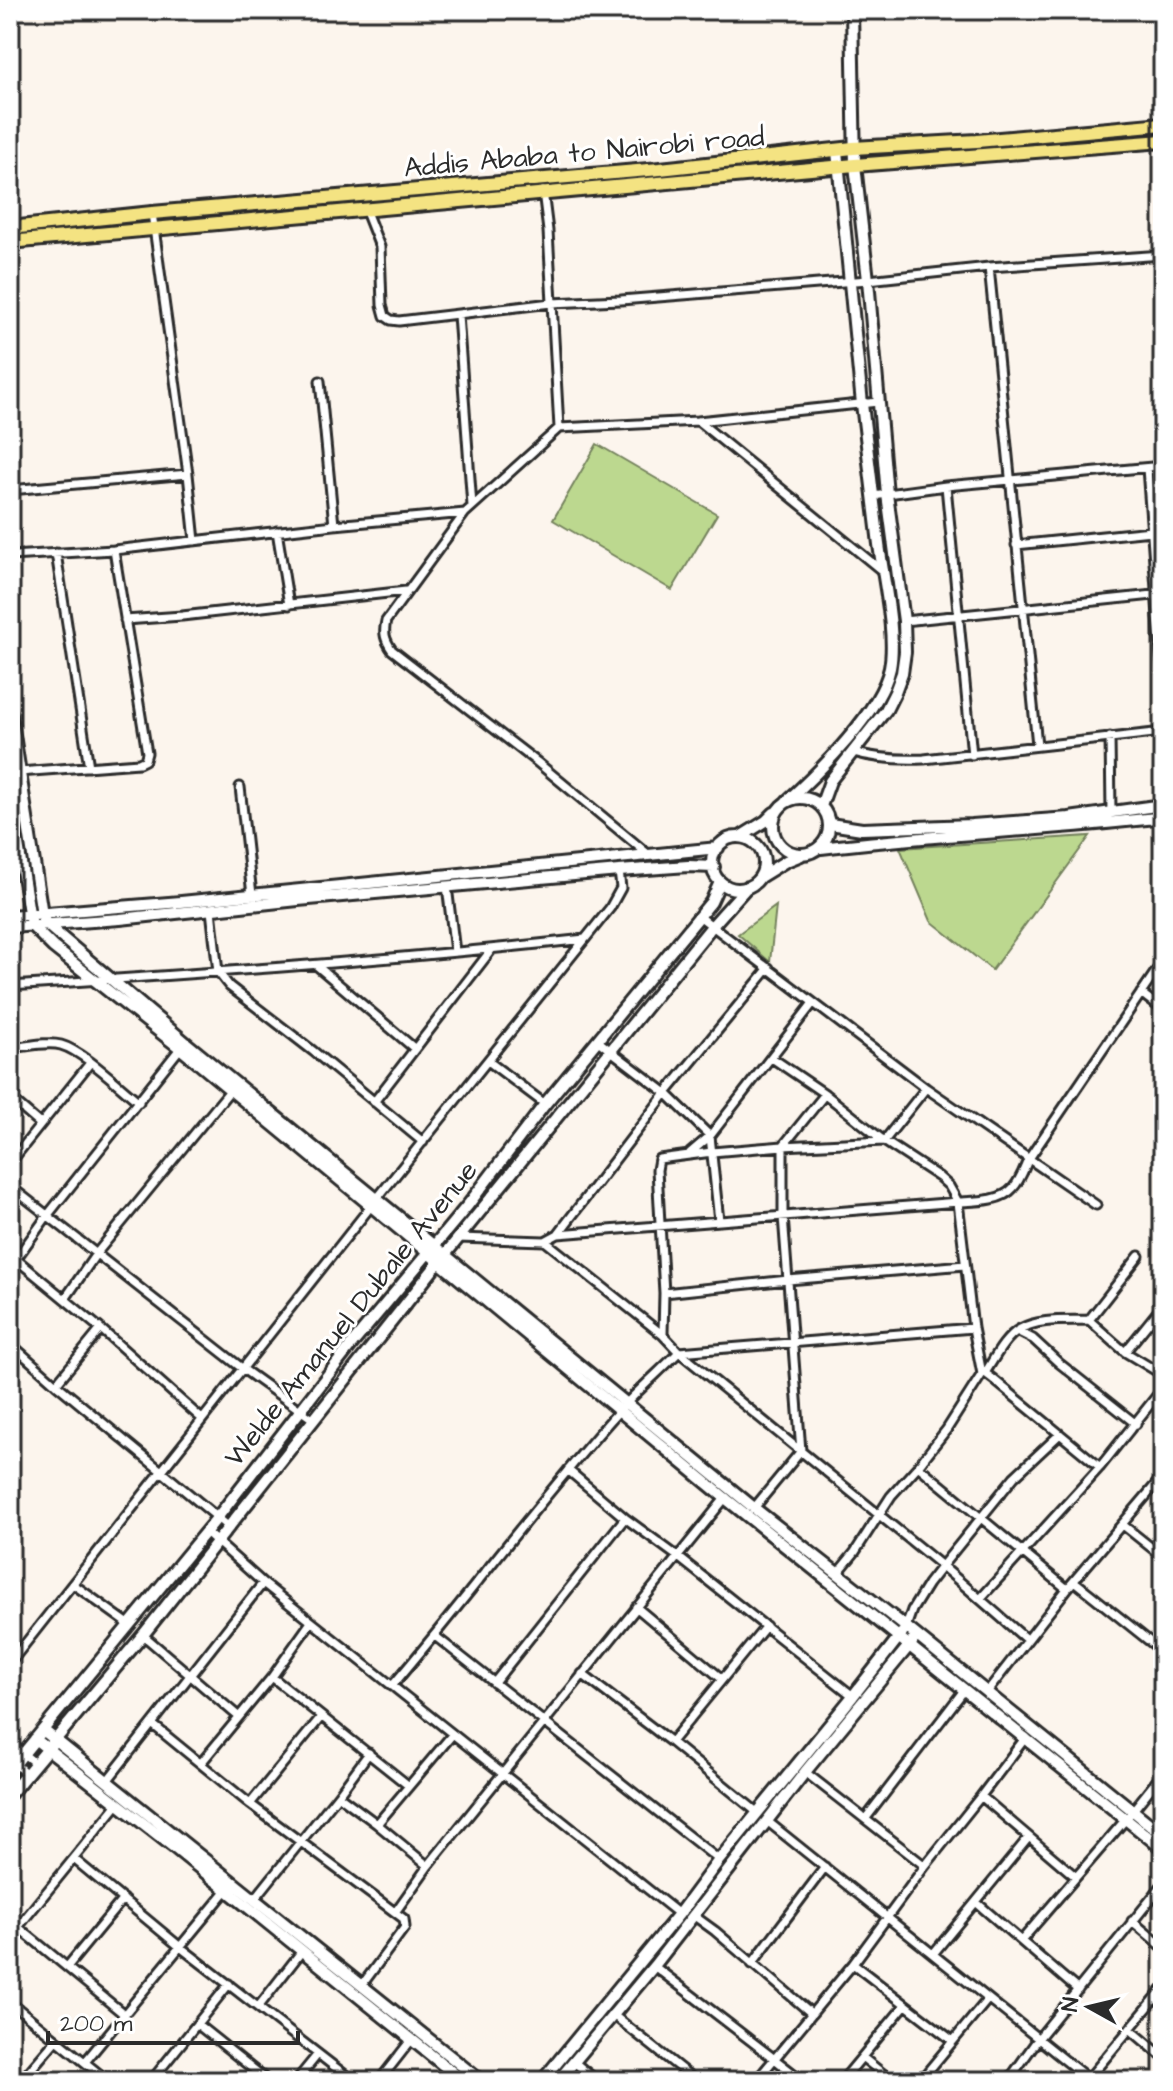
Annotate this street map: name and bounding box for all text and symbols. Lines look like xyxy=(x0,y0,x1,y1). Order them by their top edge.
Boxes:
street label: Addis Ababa to Nairobi road xyxy=(402,117,766,188)
street label: Welde Amanuel Dubale Avenue xyxy=(215,1153,487,1475)
north arrow xyxy=(1049,1967,1129,2047)
scale bar xyxy=(48,1995,298,2045)
text: N xyxy=(1054,1995,1087,2013)
text: 200 m xyxy=(60,2007,133,2041)

